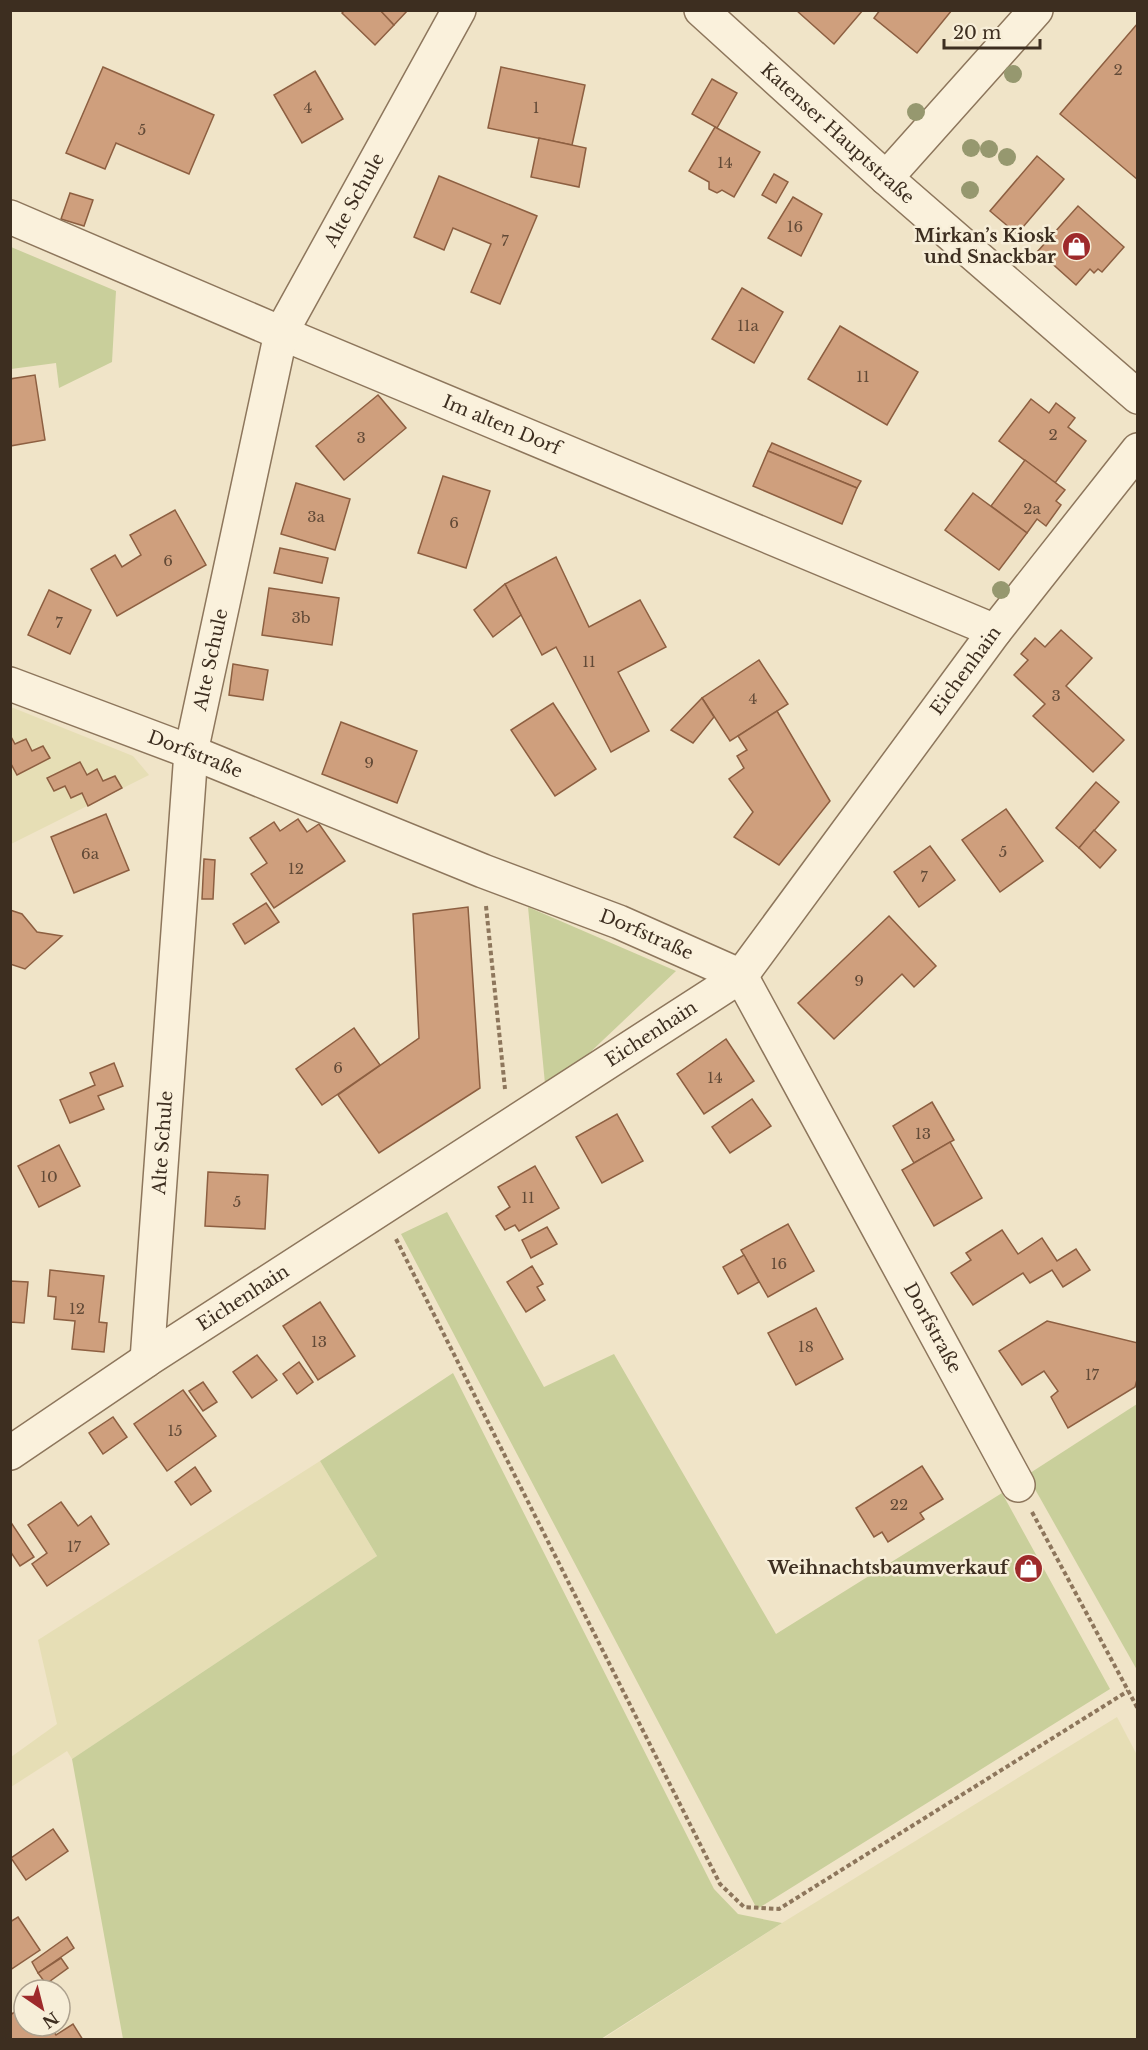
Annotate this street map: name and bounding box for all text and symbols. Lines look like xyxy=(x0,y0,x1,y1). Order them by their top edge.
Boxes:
scale bar xyxy=(944,12,1040,50)
text: 20 m xyxy=(953,22,1001,44)
street label: Katenser Hauptstraße xyxy=(756,59,919,208)
house number: 2 xyxy=(1113,60,1123,79)
house number: 4 xyxy=(304,98,312,117)
house number: 1 xyxy=(533,98,539,117)
house number: 5 xyxy=(138,120,146,139)
street label: Alte Schule xyxy=(319,149,389,252)
house number: 14 xyxy=(717,153,733,172)
house number: 16 xyxy=(787,217,803,236)
place label: Mirkan’s Kiosk und Snackbar xyxy=(914,225,1057,268)
shop icon: Mirkan’s Kiosk und Snackbar xyxy=(1061,230,1093,262)
house number: 7 xyxy=(501,231,509,250)
house number: 11a xyxy=(737,316,760,335)
house number: 11 xyxy=(856,367,870,386)
street label: Im alten Dorf xyxy=(439,391,567,461)
house number: 2 xyxy=(1048,425,1058,444)
house number: 3 xyxy=(356,428,366,447)
house number: 2a xyxy=(1023,499,1041,518)
house number: 3a xyxy=(307,507,325,526)
house number: 6 xyxy=(449,513,459,532)
house number: 6 xyxy=(163,551,173,570)
street label: Alte Schule xyxy=(189,607,233,714)
house number: 3b xyxy=(291,608,311,627)
house number: 7 xyxy=(55,613,63,632)
street label: Eichenhain xyxy=(926,622,1006,719)
house number: 11 xyxy=(582,652,596,671)
house number: 3 xyxy=(1051,686,1061,705)
house number: 4 xyxy=(749,689,757,708)
street label: Dorfstraße xyxy=(145,726,246,783)
house number: 9 xyxy=(364,753,374,772)
house number: 5 xyxy=(999,842,1007,861)
house number: 6a xyxy=(81,844,100,863)
house number: 12 xyxy=(288,859,304,878)
house number: 7 xyxy=(920,867,928,886)
street label: Dorfstraße xyxy=(597,905,697,964)
house number: 9 xyxy=(854,971,864,990)
street label: Eichenhain xyxy=(601,996,701,1072)
house number: 6 xyxy=(333,1058,343,1077)
house number: 14 xyxy=(707,1068,723,1087)
street label: Alte Schule xyxy=(148,1090,177,1196)
house number: 13 xyxy=(915,1124,931,1143)
house number: 10 xyxy=(40,1167,58,1186)
house number: 11 xyxy=(521,1188,535,1207)
house number: 5 xyxy=(233,1192,241,1211)
house number: 16 xyxy=(771,1254,787,1273)
street label: Eichenhain xyxy=(193,1260,293,1336)
street label: Dorfstraße xyxy=(899,1279,966,1377)
house number: 12 xyxy=(69,1299,85,1318)
house number: 13 xyxy=(311,1332,327,1351)
house number: 18 xyxy=(798,1337,814,1356)
house number: 17 xyxy=(1085,1365,1100,1384)
house number: 15 xyxy=(167,1421,183,1440)
house number: 22 xyxy=(890,1495,908,1514)
house number: 17 xyxy=(67,1537,82,1556)
shop icon: Weihnachtsbaumverkauf xyxy=(1013,1552,1045,1584)
place label: Weihnachtsbaumverkauf xyxy=(767,1557,1010,1579)
north arrow xyxy=(12,1978,72,2038)
text: N xyxy=(39,2008,63,2033)

